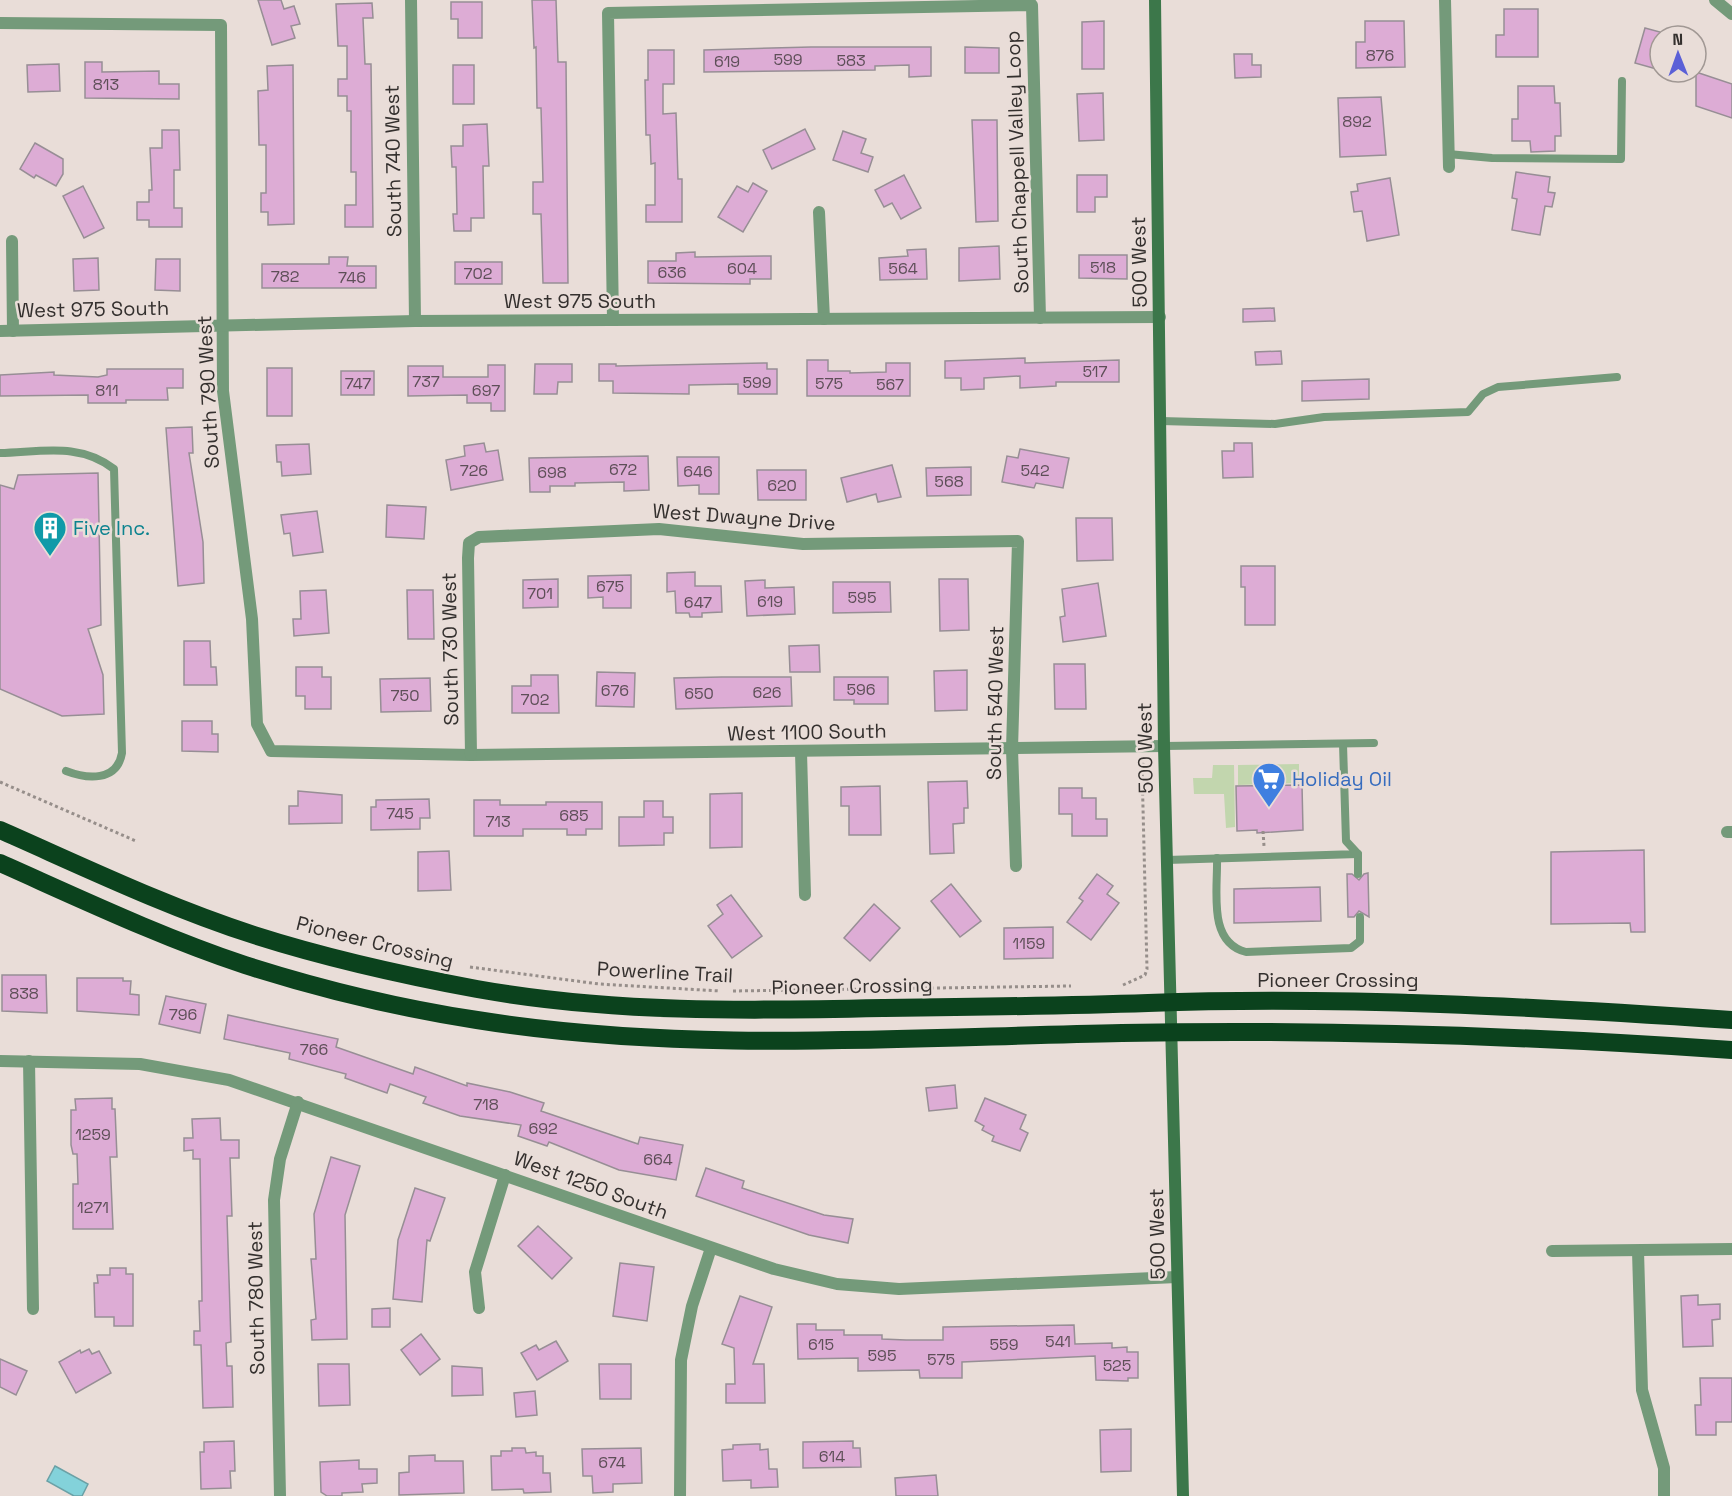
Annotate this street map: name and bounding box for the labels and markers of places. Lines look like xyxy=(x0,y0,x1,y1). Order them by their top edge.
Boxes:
building icon: Five Inc. xyxy=(32,510,68,557)
place label: Five Inc. xyxy=(73,515,150,541)
supermarket icon: Holiday Oil xyxy=(1251,761,1287,808)
place label: Holiday Oil xyxy=(1292,766,1392,792)

